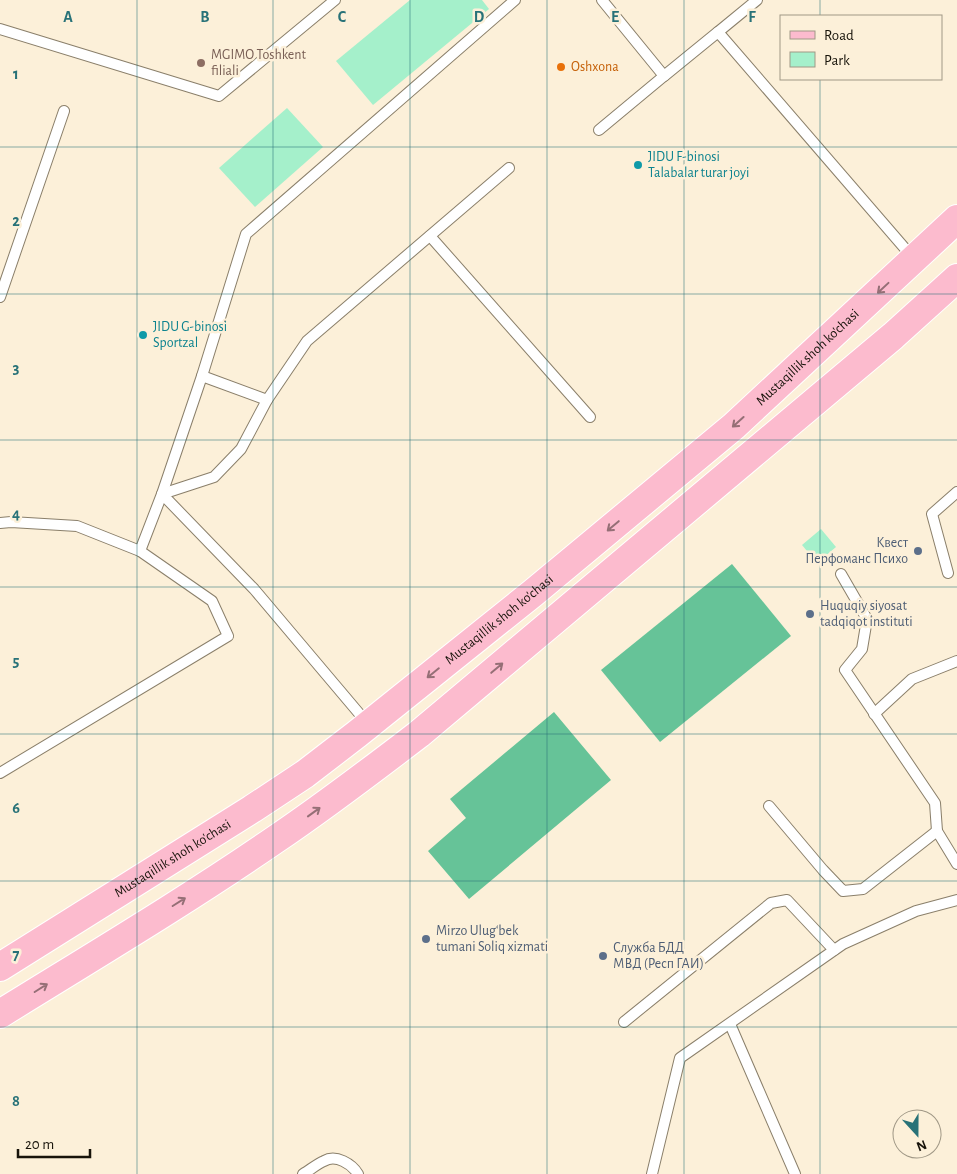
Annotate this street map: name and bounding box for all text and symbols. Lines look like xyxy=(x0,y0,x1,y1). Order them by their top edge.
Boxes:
text: A xyxy=(63,9,73,25)
text: B xyxy=(200,9,210,25)
text: C xyxy=(338,9,347,25)
text: D xyxy=(474,9,485,25)
text: E xyxy=(611,9,619,25)
text: F xyxy=(748,9,756,25)
legend xyxy=(780,15,942,80)
text: Road xyxy=(824,28,854,43)
place label: MGIMO Toshkent filiali xyxy=(211,48,307,78)
text: Park xyxy=(824,53,850,68)
marker: MGIMO Toshkent filiali xyxy=(195,57,207,69)
place label: Oshxona xyxy=(571,60,619,74)
marker: Oshxona xyxy=(555,61,567,73)
text: 1 xyxy=(13,66,19,82)
place label: JIDU F-binosi Talabalar turar joyi xyxy=(648,150,749,180)
marker: JIDU F-binosi Talabalar turar joyi xyxy=(632,159,644,171)
text: 2 xyxy=(12,213,20,229)
one-way arrow xyxy=(877,282,890,294)
street label: Mustaqillik shoh ko'chasi xyxy=(754,307,862,408)
place label: JIDU G-binosi Sportzal xyxy=(153,320,227,350)
marker: JIDU G-binosi Sportzal xyxy=(137,329,149,341)
text: 3 xyxy=(13,360,20,376)
one-way arrow xyxy=(731,416,744,428)
text: 4 xyxy=(12,506,20,522)
one-way arrow xyxy=(607,521,620,532)
place label: Квест Перфоманс Психо xyxy=(805,536,909,566)
marker: Квест Перфоманс Психо xyxy=(912,545,924,557)
street label: Mustaqillik shoh ko'chasi xyxy=(443,572,556,667)
place label: Huquqiy siyosat tadqiqot instituti xyxy=(820,599,913,629)
marker: Huquqiy siyosat tadqiqot instituti xyxy=(804,608,816,620)
text: 5 xyxy=(13,653,20,669)
one-way arrow xyxy=(490,663,503,674)
one-way arrow xyxy=(427,668,440,679)
text: 6 xyxy=(12,800,20,816)
one-way arrow xyxy=(307,807,321,817)
street label: Mustaqillik shoh ko'chasi xyxy=(112,817,233,900)
one-way arrow xyxy=(172,897,186,907)
place label: Mirzo Ulugʻbek tumani Soliq xizmati xyxy=(436,924,548,954)
marker: Mirzo Ulugʻbek tumani Soliq xizmati xyxy=(420,933,432,945)
place label: Служба БДД МВД (Респ ГАИ) xyxy=(613,941,704,971)
text: 7 xyxy=(13,947,20,963)
marker: Служба БДД МВД (Респ ГАИ) xyxy=(597,950,609,962)
one-way arrow xyxy=(34,983,48,993)
text: 8 xyxy=(12,1093,20,1109)
north arrow xyxy=(892,1109,942,1159)
scale bar xyxy=(18,1126,90,1158)
text: 20 m xyxy=(25,1137,54,1152)
text: N xyxy=(914,1137,928,1153)

